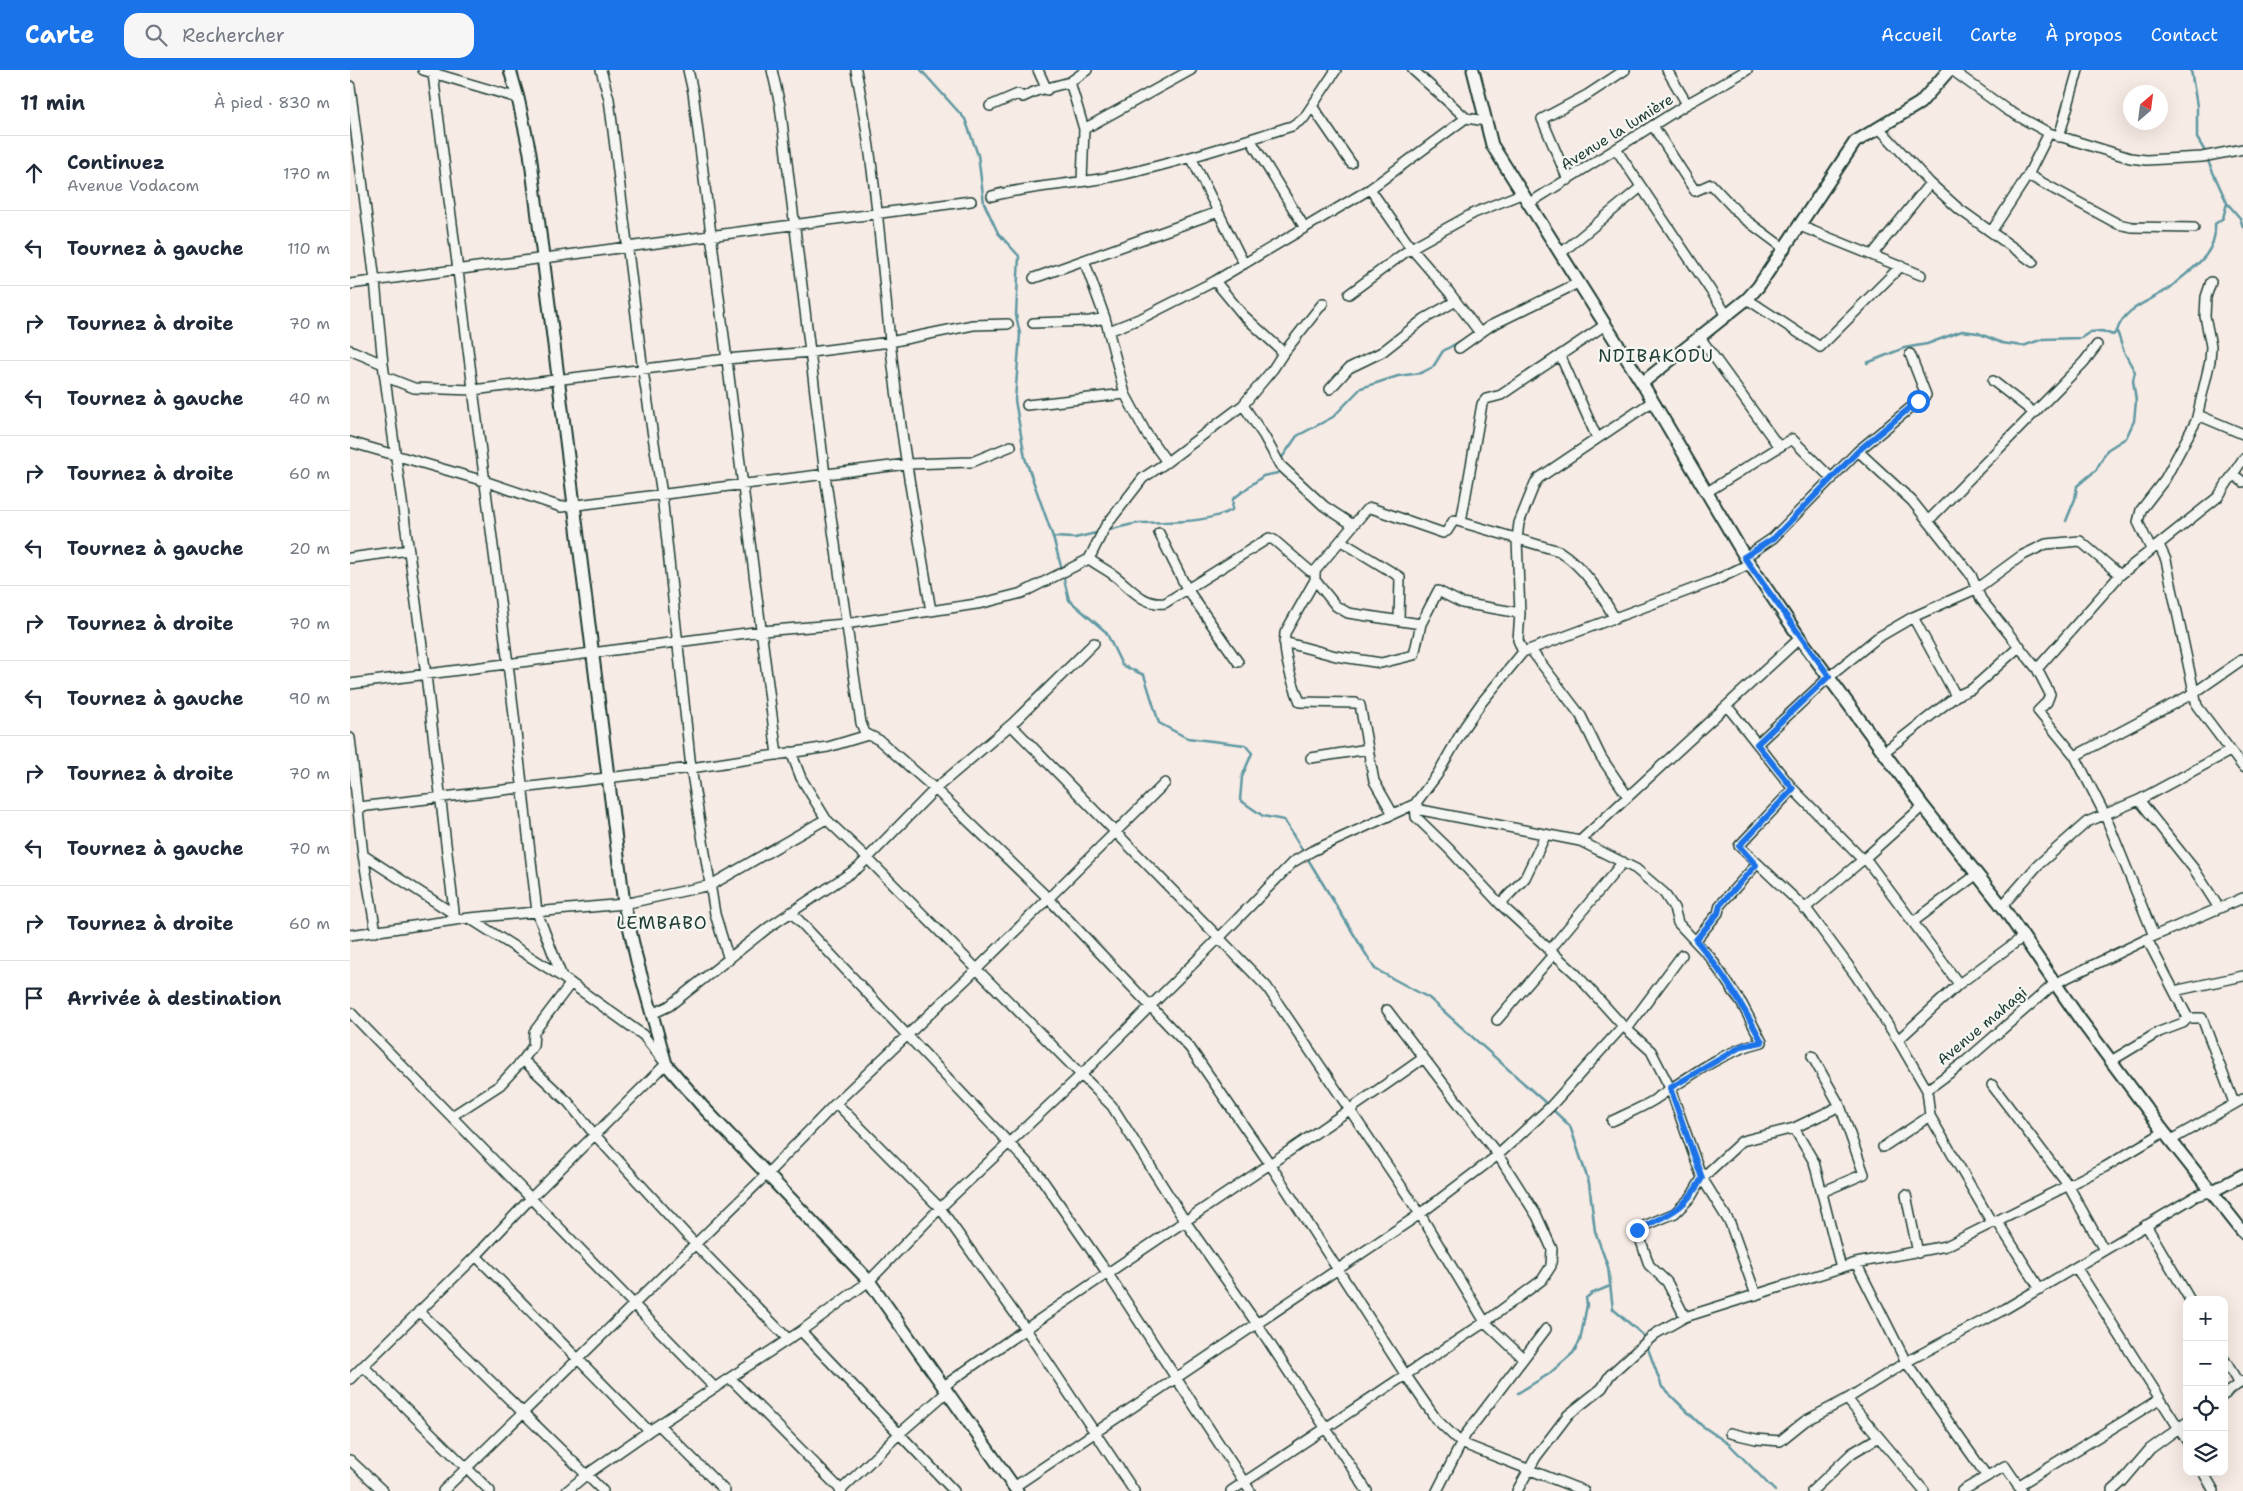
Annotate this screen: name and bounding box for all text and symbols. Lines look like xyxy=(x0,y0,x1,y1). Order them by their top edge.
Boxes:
search box xyxy=(124,13,474,58)
text: Carte xyxy=(25,19,94,51)
icon: search xyxy=(142,21,170,49)
text: Rechercher xyxy=(182,23,285,48)
text: Accueil xyxy=(1881,23,1942,47)
text: Carte xyxy=(1970,23,2017,47)
text: À propos xyxy=(2045,23,2123,47)
text: Contact xyxy=(2151,23,2218,47)
north arrow xyxy=(2123,85,2168,130)
text: 11 min xyxy=(20,89,85,117)
street label: Avenue la lumière xyxy=(1557,89,1677,175)
text: À pied · 830 m xyxy=(214,92,330,113)
text: Continuez xyxy=(67,150,165,175)
icon: ahead xyxy=(20,159,48,187)
text: 170 m xyxy=(283,163,330,184)
text: Avenue Vodacom xyxy=(67,175,199,196)
icon: left xyxy=(20,234,48,262)
text: Tournez à gauche xyxy=(67,236,244,261)
text: 110 m xyxy=(287,238,330,259)
icon: right xyxy=(20,309,48,337)
text: Tournez à droite xyxy=(67,311,234,336)
text: 70 m xyxy=(289,313,330,334)
district label: NDIBAKODU xyxy=(1598,344,1714,368)
icon: left xyxy=(20,384,48,412)
text: Tournez à gauche xyxy=(67,386,244,411)
text: 40 m xyxy=(288,388,330,409)
route start xyxy=(1907,390,1930,413)
icon: right xyxy=(20,459,48,487)
text: Tournez à droite xyxy=(67,461,234,486)
text: 60 m xyxy=(289,463,330,484)
icon: left xyxy=(20,534,48,562)
text: Tournez à gauche xyxy=(67,536,244,561)
text: 20 m xyxy=(289,538,330,559)
icon: right xyxy=(20,609,48,637)
text: Tournez à droite xyxy=(67,611,234,636)
text: 70 m xyxy=(289,613,330,634)
icon: left xyxy=(20,684,48,712)
text: Tournez à gauche xyxy=(67,686,244,711)
text: 90 m xyxy=(289,688,330,709)
icon: right xyxy=(20,759,48,787)
text: Tournez à droite xyxy=(67,761,234,786)
text: 70 m xyxy=(289,763,330,784)
icon: left xyxy=(20,834,48,862)
text: Tournez à gauche xyxy=(67,836,244,861)
text: 70 m xyxy=(289,838,330,859)
icon: right xyxy=(20,909,48,937)
text: Tournez à droite xyxy=(67,911,234,936)
district label: LEMBABO xyxy=(616,911,708,935)
text: 60 m xyxy=(289,913,330,934)
street label: Avenue mahagi xyxy=(1933,982,2031,1070)
icon: arrive xyxy=(20,984,48,1012)
text: Arrivée à destination xyxy=(67,986,281,1011)
route end xyxy=(1626,1219,1649,1242)
map controls xyxy=(2183,1296,2228,1476)
button: + xyxy=(2183,1296,2228,1341)
button: − xyxy=(2183,1341,2228,1386)
button: locate xyxy=(2183,1386,2228,1431)
button: layers xyxy=(2183,1431,2228,1476)

